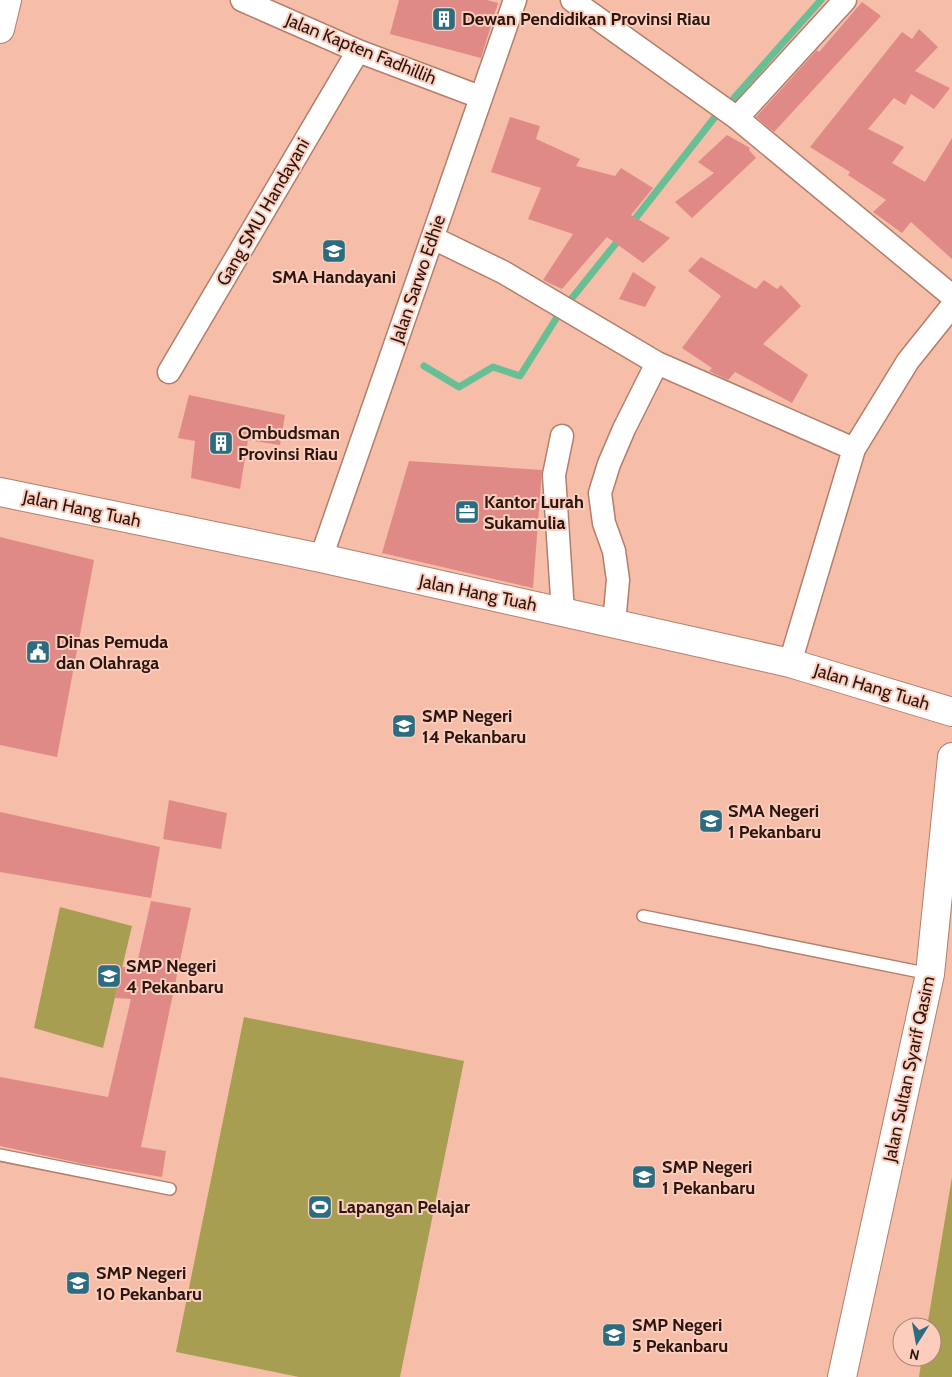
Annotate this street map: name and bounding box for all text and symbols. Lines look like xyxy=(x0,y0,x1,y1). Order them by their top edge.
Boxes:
building icon: Dewan Pendidikan Provinsi Riau xyxy=(431,6,457,32)
street label: Jalan Kapten Fadhillih xyxy=(281,8,440,89)
place label: Dewan Pendidikan Provinsi Riau xyxy=(462,8,711,30)
street label: Gang SMU Handayani xyxy=(212,134,314,290)
street label: Jalan Sarwo Edhie xyxy=(385,212,450,347)
school or university icon: SMA Handayani xyxy=(321,238,347,264)
place label: SMA Handayani xyxy=(272,266,396,288)
place label: Ombudsman Provinsi Riau xyxy=(238,422,340,465)
building icon: Ombudsman Provinsi Riau xyxy=(208,430,234,456)
street label: Jalan Hang Tuah xyxy=(20,486,143,532)
place label: Kantor Lurah Sukamulia xyxy=(484,491,584,534)
office icon: Kantor Lurah Sukamulia xyxy=(454,499,480,525)
street label: Jalan Hang Tuah xyxy=(416,570,539,616)
place label: Dinas Pemuda dan Olahraga xyxy=(56,631,168,674)
public building icon: Dinas Pemuda dan Olahraga xyxy=(25,639,51,665)
street label: Jalan Hang Tuah xyxy=(810,659,933,715)
place label: SMP Negeri 14 Pekanbaru xyxy=(422,705,526,748)
school or university icon: SMP Negeri 14 Pekanbaru xyxy=(391,713,417,739)
place label: SMA Negeri 1 Pekanbaru xyxy=(728,800,821,843)
school or university icon: SMA Negeri 1 Pekanbaru xyxy=(698,808,724,834)
place label: SMP Negeri 4 Pekanbaru xyxy=(126,955,224,998)
school or university icon: SMP Negeri 4 Pekanbaru xyxy=(96,963,122,989)
street label: Jalan Sultan Syarif Qasim xyxy=(878,974,939,1165)
place label: SMP Negeri 1 Pekanbaru xyxy=(662,1156,755,1199)
school or university icon: SMP Negeri 1 Pekanbaru xyxy=(631,1164,657,1190)
sports icon: Lapangan Pelajar xyxy=(307,1194,333,1220)
place label: Lapangan Pelajar xyxy=(338,1196,470,1218)
place label: SMP Negeri 10 Pekanbaru xyxy=(96,1262,202,1305)
school or university icon: SMP Negeri 10 Pekanbaru xyxy=(65,1270,91,1296)
place label: SMP Negeri 5 Pekanbaru xyxy=(632,1314,728,1357)
north arrow xyxy=(892,1317,942,1367)
school or university icon: SMP Negeri 5 Pekanbaru xyxy=(601,1322,627,1348)
text: N xyxy=(908,1345,921,1365)

